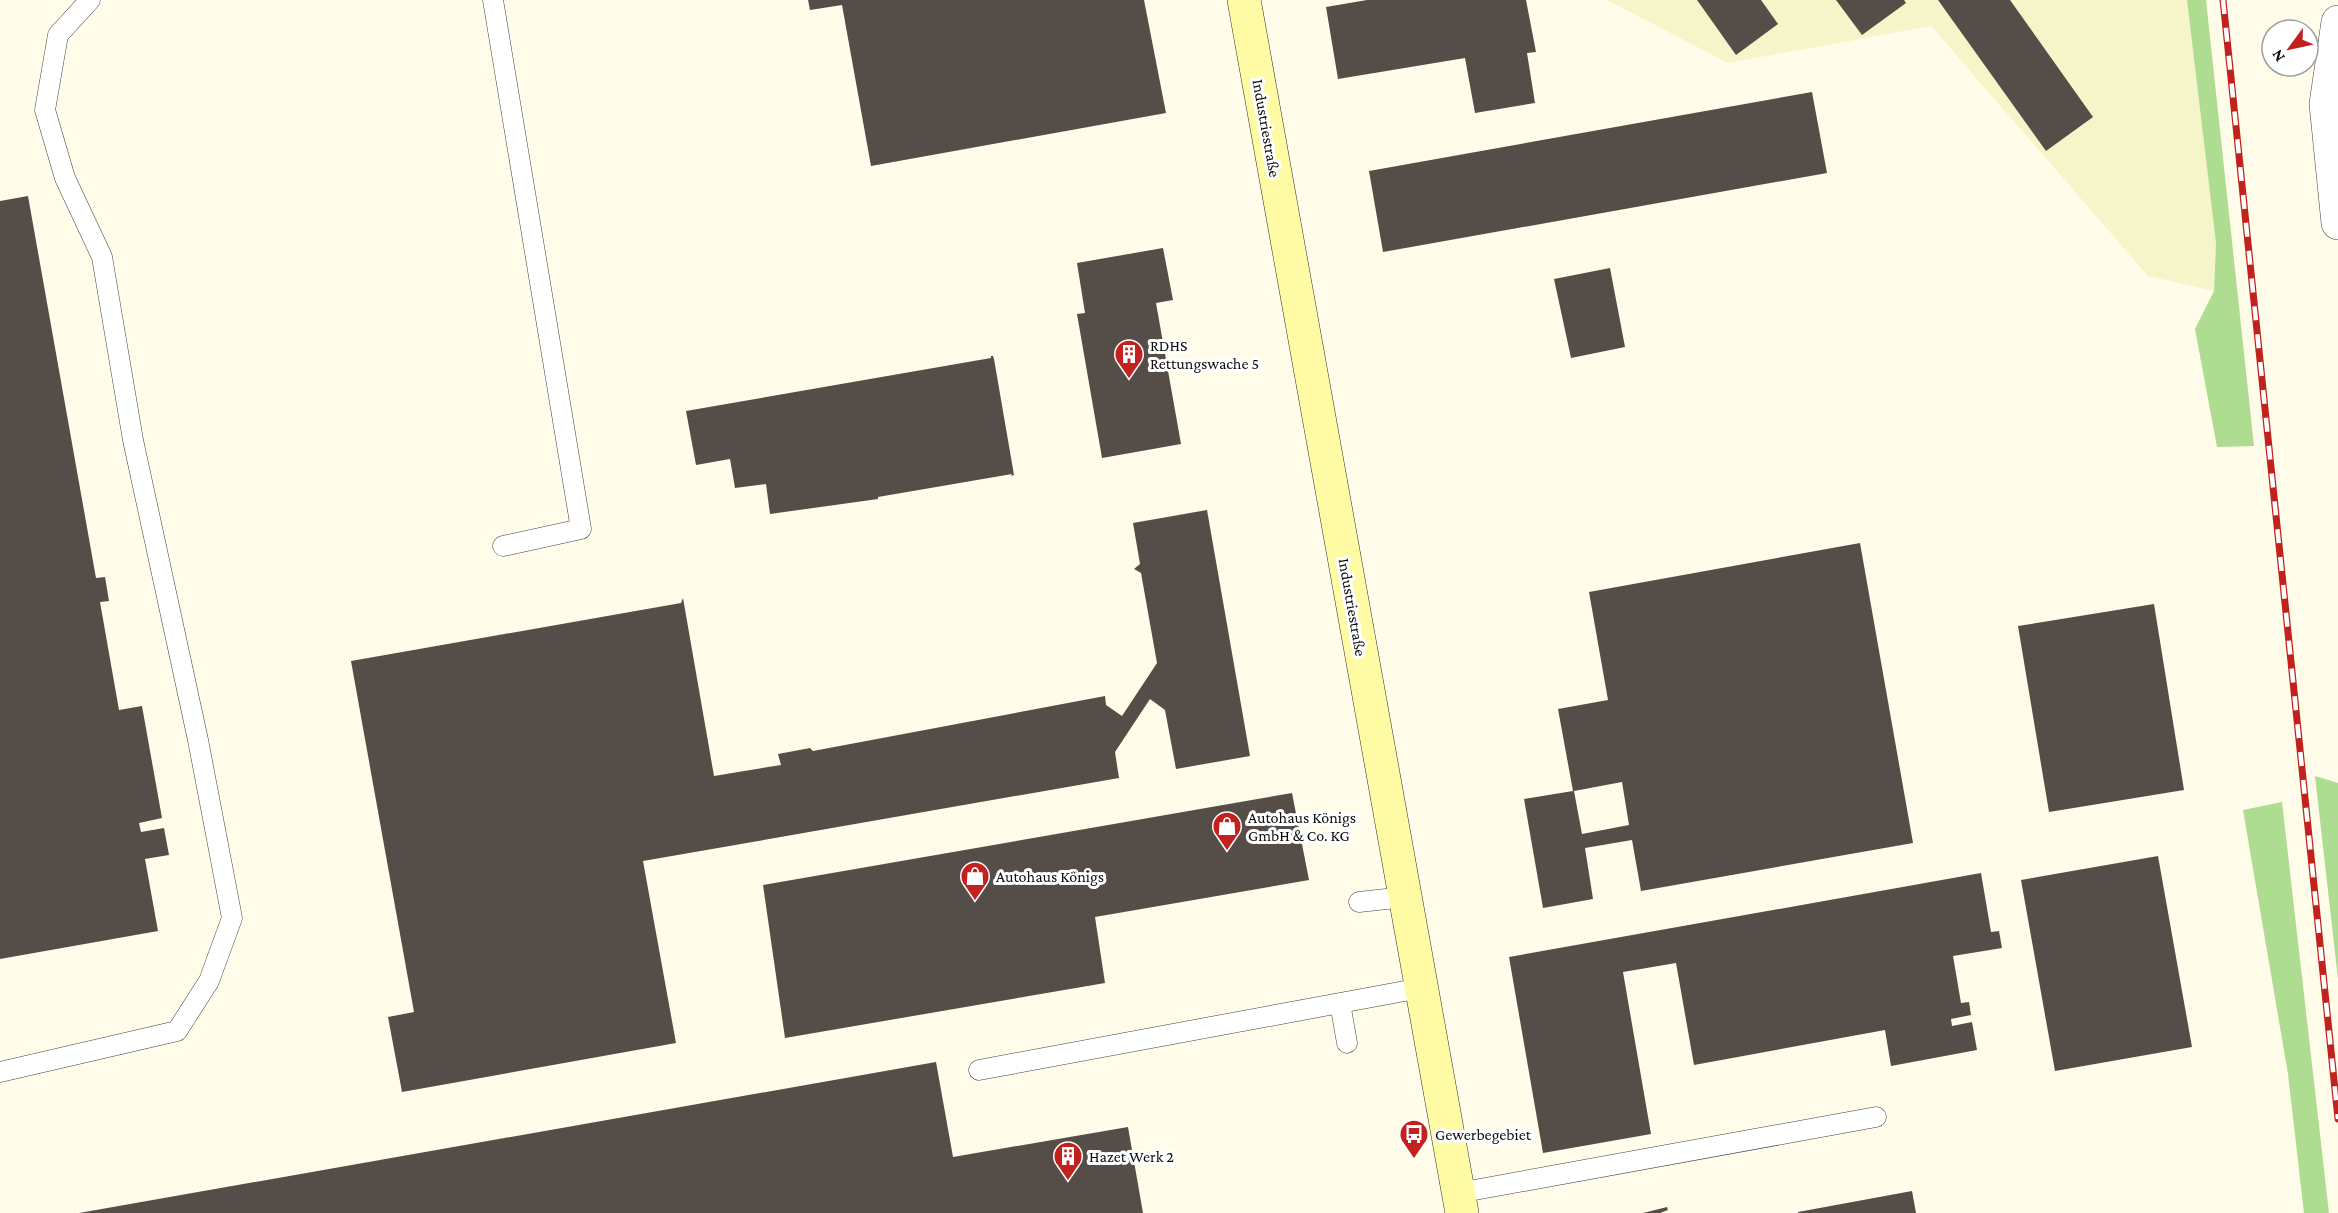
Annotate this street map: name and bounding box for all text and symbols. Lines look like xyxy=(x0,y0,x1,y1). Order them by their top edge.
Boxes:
north arrow xyxy=(2260,18,2320,78)
text: N xyxy=(2268,47,2288,65)
street label: Industriestraße xyxy=(1250,78,1283,178)
place label: RDHS Rettungswache 5 xyxy=(1150,337,1259,373)
building icon: RDHS Rettungswache 5 xyxy=(1113,338,1145,380)
street label: Industriestraße xyxy=(1336,557,1369,657)
place label: Autohaus Königs GmbH & Co. KG xyxy=(1248,809,1356,844)
shop icon: Autohaus Königs GmbH & Co. KG xyxy=(1211,810,1243,852)
shop icon: Autohaus Königs xyxy=(959,860,991,902)
place label: Autohaus Königs xyxy=(996,868,1104,886)
bus stop icon: Gewerbegebiet xyxy=(1398,1118,1430,1160)
place label: Gewerbegebiet xyxy=(1435,1126,1532,1144)
building icon: Hazet Werk 2 xyxy=(1052,1140,1084,1182)
place label: Hazet Werk 2 xyxy=(1089,1148,1174,1165)

